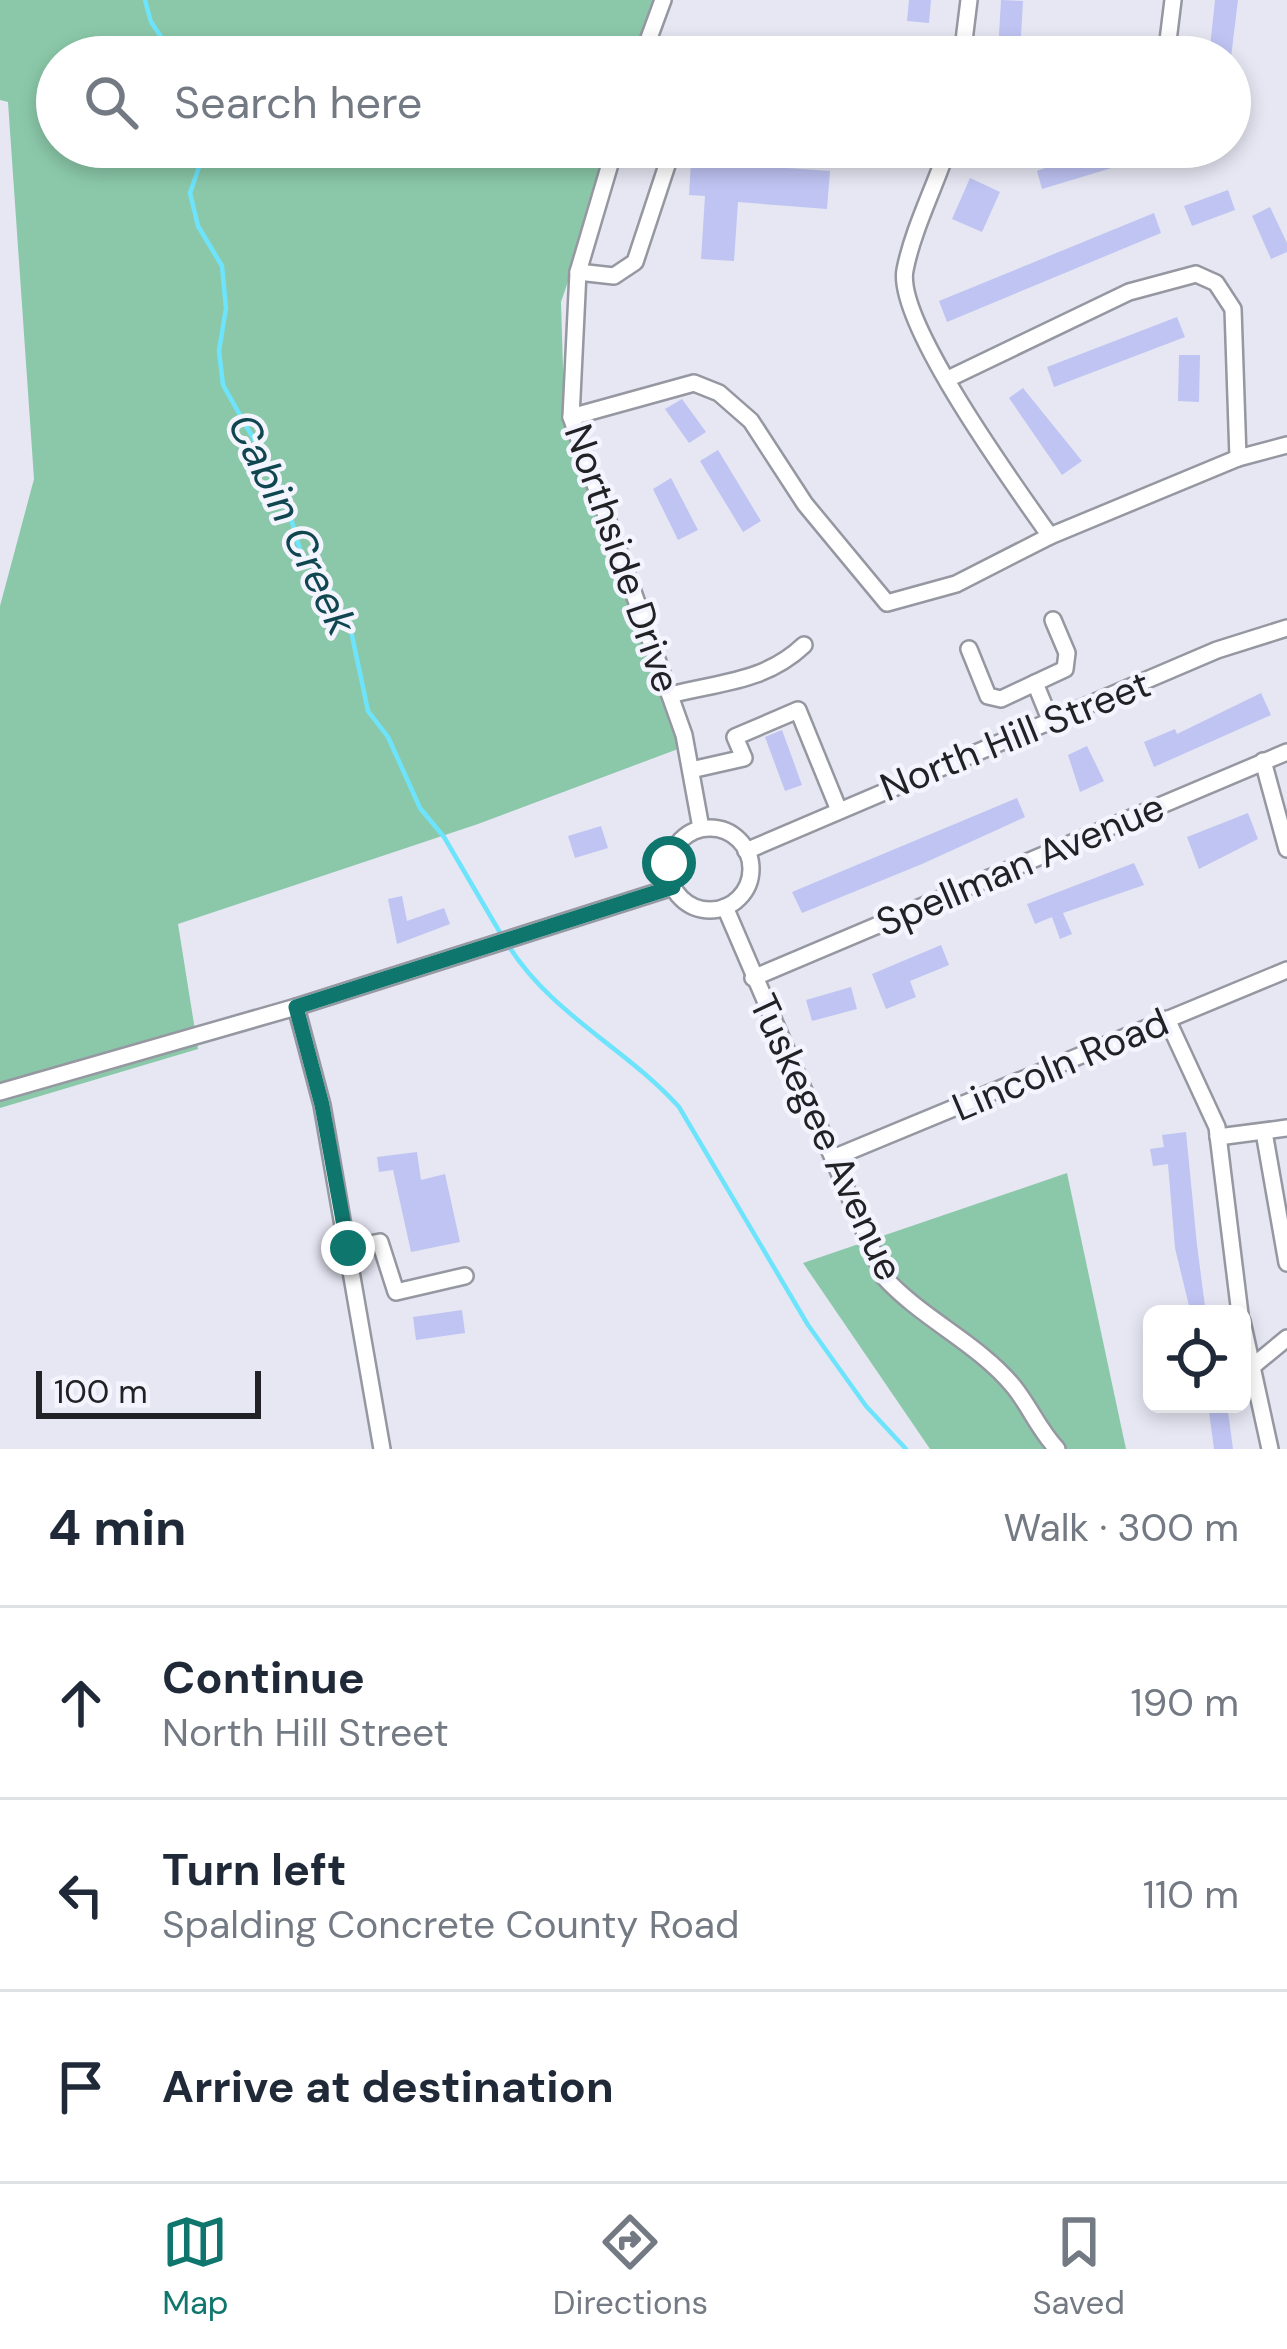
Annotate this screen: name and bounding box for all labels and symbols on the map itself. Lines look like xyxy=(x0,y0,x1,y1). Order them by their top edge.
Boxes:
water label: Cabin Creek xyxy=(215,404,370,645)
street label: Northside Drive xyxy=(553,417,692,699)
street label: North Hill Street xyxy=(873,658,1158,813)
street label: Spellman Avenue xyxy=(869,781,1172,948)
route start xyxy=(642,836,696,890)
street label: Tuskegee Avenue xyxy=(738,986,915,1289)
street label: Lincoln Road xyxy=(944,996,1176,1133)
route end xyxy=(321,1221,375,1275)
scale bar xyxy=(36,1365,261,1418)

